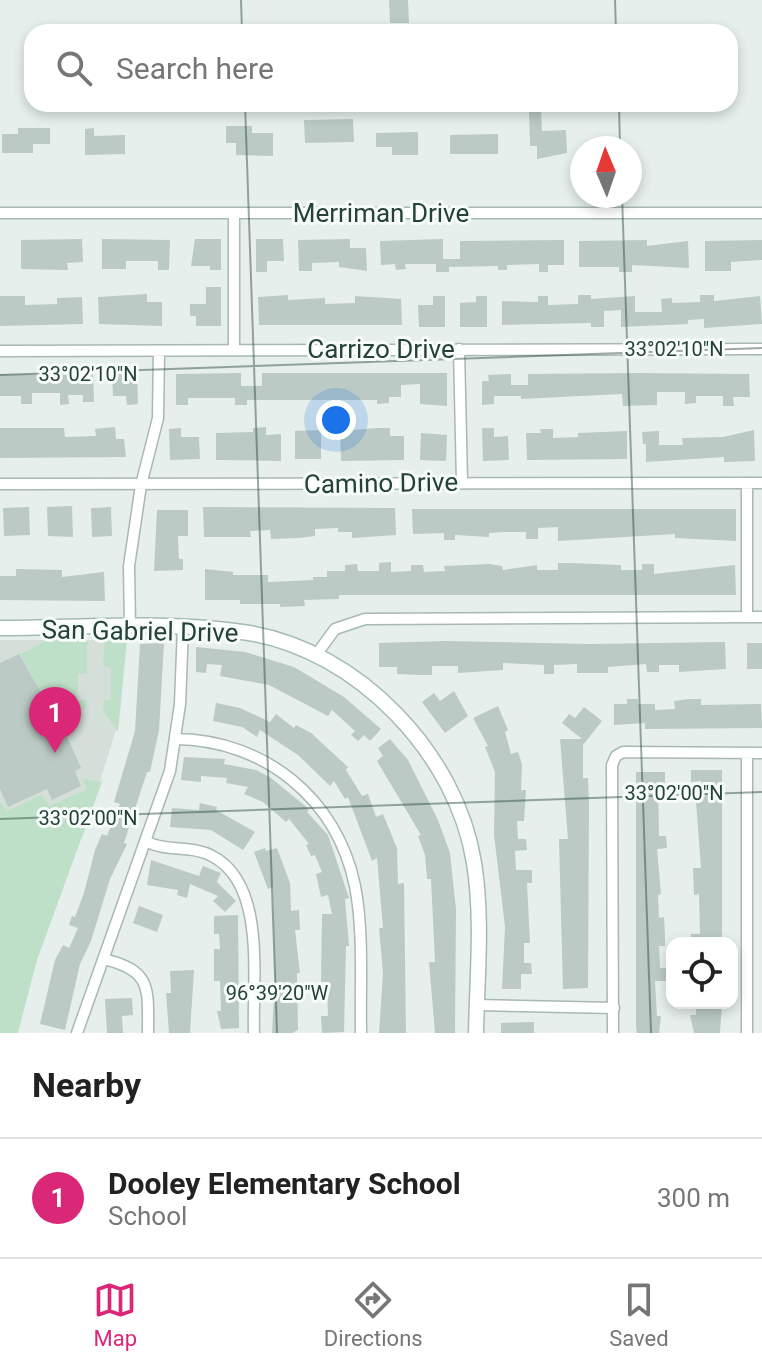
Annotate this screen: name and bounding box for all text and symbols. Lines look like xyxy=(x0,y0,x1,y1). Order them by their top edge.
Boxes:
search box xyxy=(24,24,738,112)
icon: search xyxy=(52,46,96,90)
text: Search here xyxy=(116,51,274,86)
north arrow xyxy=(570,136,642,208)
street label: Merriman Drive xyxy=(293,198,469,228)
street label: Carrizo Drive xyxy=(307,334,455,364)
text: 33°02'10"N xyxy=(624,337,724,361)
text: 33°02'10"N xyxy=(38,362,138,386)
your location xyxy=(316,400,356,440)
street label: Camino Drive xyxy=(304,467,458,499)
street label: San Gabriel Drive xyxy=(41,614,239,648)
pin: 1 xyxy=(29,687,81,753)
text: 33°02'00"N xyxy=(624,781,724,805)
text: 33°02'00"N xyxy=(38,806,138,830)
map controls xyxy=(666,937,738,1009)
button: locate xyxy=(666,937,738,1009)
text: 96°39'20"W xyxy=(226,981,329,1005)
text: Nearby xyxy=(32,1065,141,1105)
text: Dooley Elementary School xyxy=(108,1166,461,1201)
text: 1 xyxy=(51,1183,65,1213)
text: 300 m xyxy=(657,1183,730,1213)
text: School xyxy=(108,1201,187,1231)
tab: Map xyxy=(93,1278,137,1351)
tab: Directions xyxy=(324,1278,423,1351)
tab: Saved xyxy=(609,1278,669,1351)

